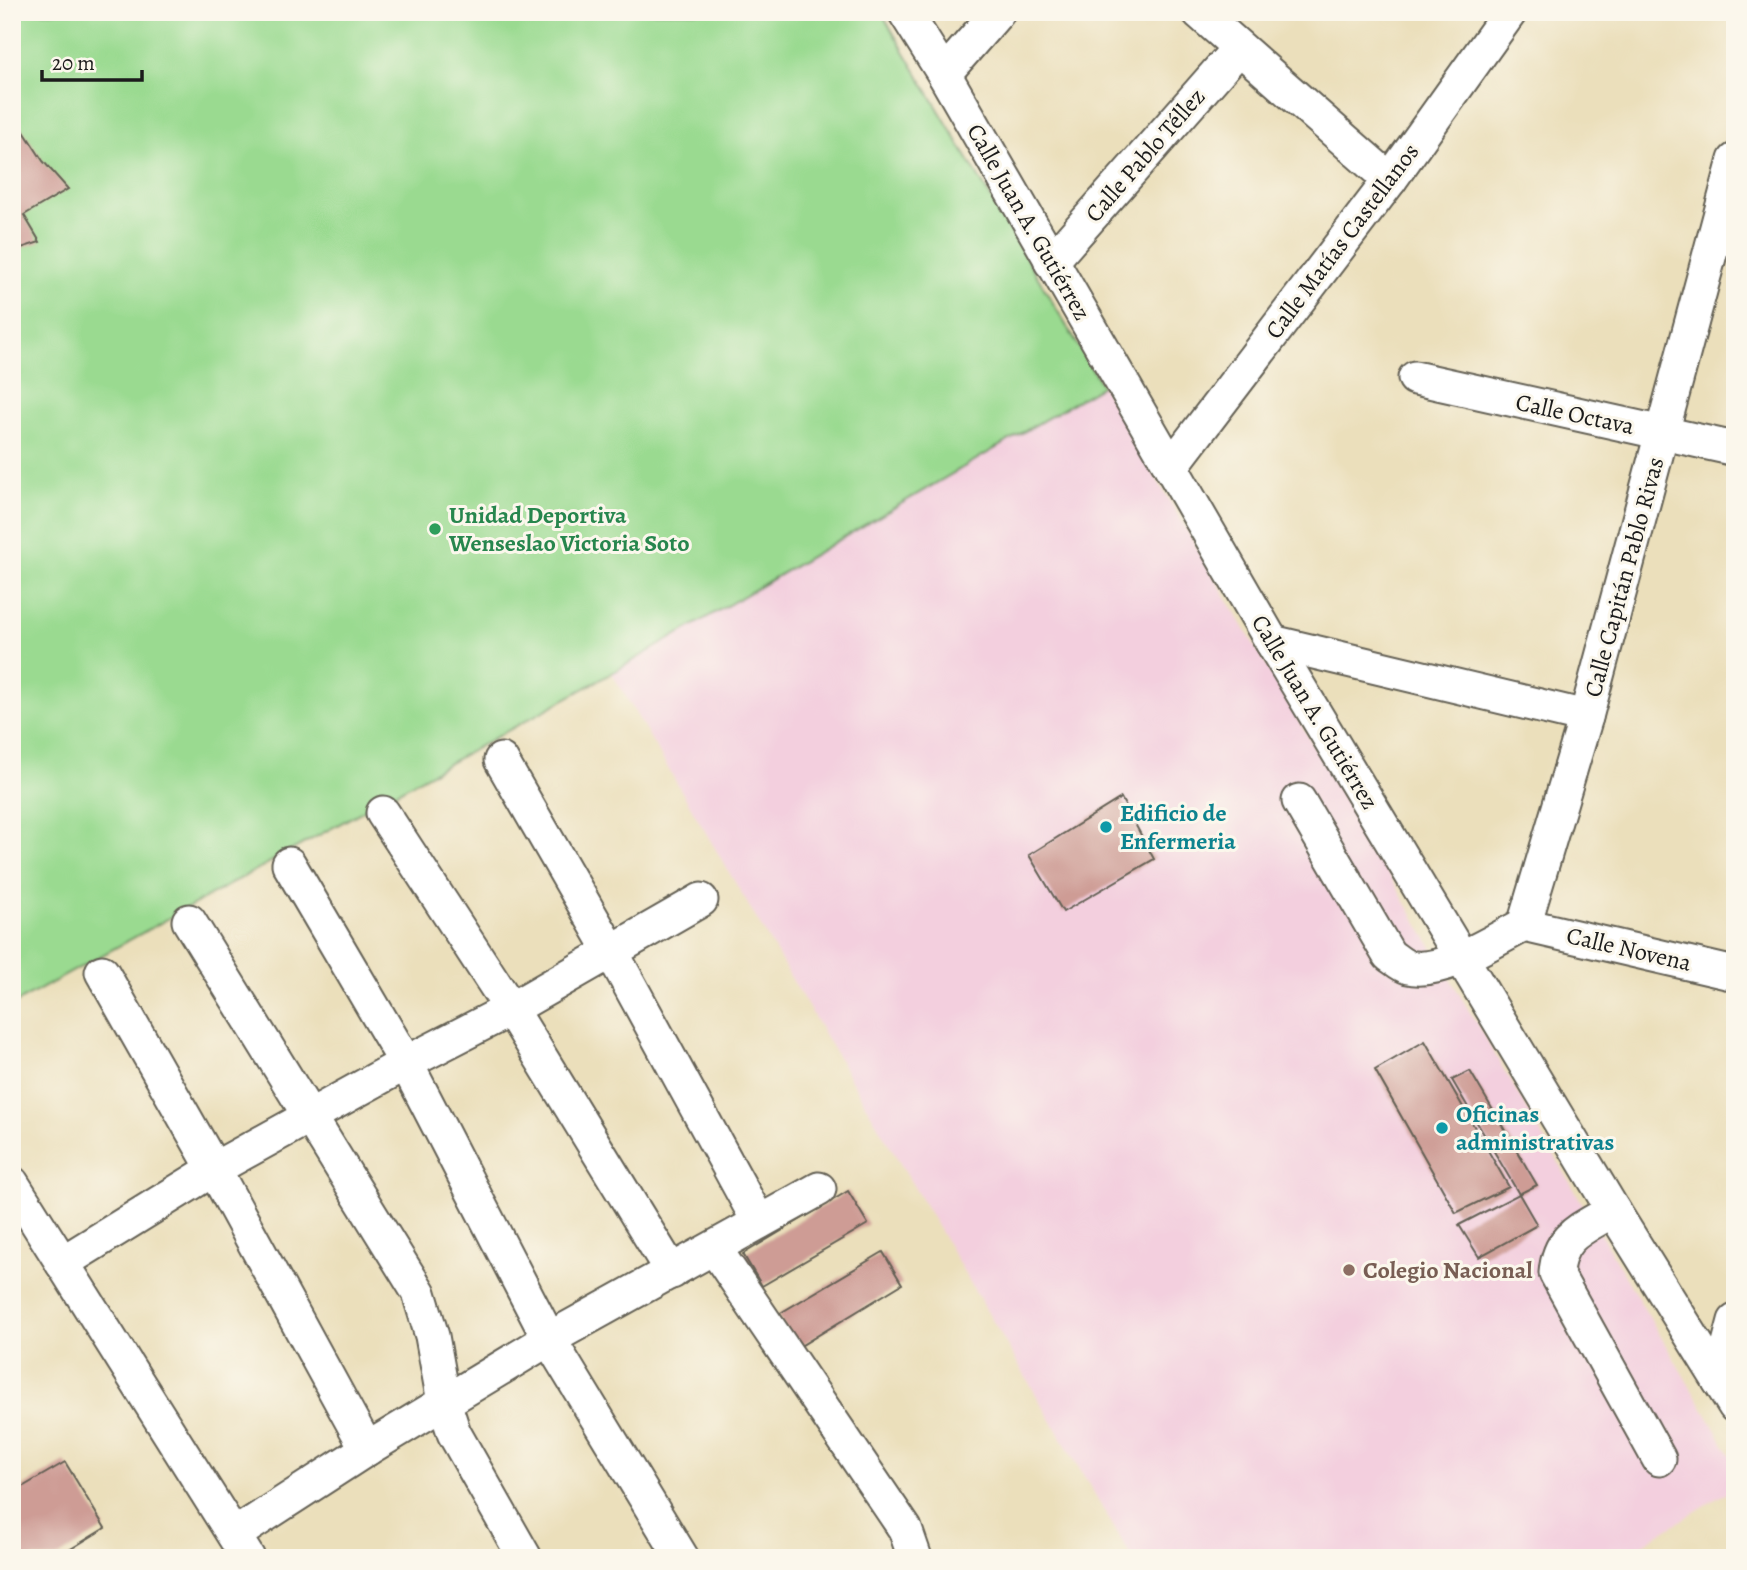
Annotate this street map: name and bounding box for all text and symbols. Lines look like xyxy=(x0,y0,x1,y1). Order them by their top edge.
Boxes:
scale bar xyxy=(42,38,142,82)
text: 20 m xyxy=(52,49,95,77)
street label: Calle Pablo Téllez xyxy=(1078,81,1212,229)
street label: Calle Juan A. Gutiérrez xyxy=(960,118,1098,326)
street label: Calle Matías Castellanos xyxy=(1258,137,1426,345)
street label: Calle Octava xyxy=(1513,386,1638,442)
street label: Calle Capitán Pablo Rivas xyxy=(1577,454,1671,700)
place label: Unidad Deportiva Wenseslao Victoria Soto xyxy=(448,499,690,559)
marker: Unidad Deportiva Wenseslao Victoria Soto xyxy=(427,521,443,537)
street label: Calle Juan A. Gutiérrez xyxy=(1244,609,1386,815)
place label: Edificio de Enfermeria xyxy=(1120,797,1236,857)
marker: Edificio de Enfermeria xyxy=(1098,819,1114,835)
street label: Calle Novena xyxy=(1563,919,1695,979)
place label: Oficinas administrativas xyxy=(1456,1098,1614,1158)
marker: Oficinas administrativas xyxy=(1434,1120,1450,1136)
place label: Colegio Nacional xyxy=(1363,1254,1533,1286)
marker: Colegio Nacional xyxy=(1341,1262,1357,1278)

